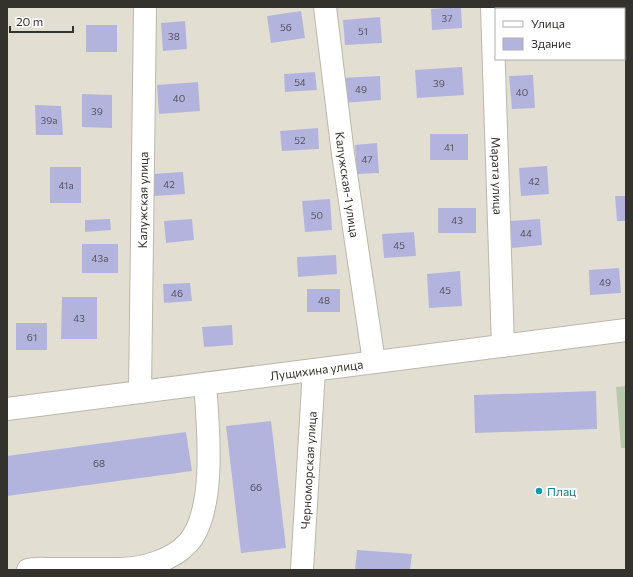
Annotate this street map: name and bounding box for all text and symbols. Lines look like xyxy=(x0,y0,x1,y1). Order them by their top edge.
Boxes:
scale bar xyxy=(10,8,73,34)
legend xyxy=(495,8,625,60)
house number: 37 xyxy=(442,12,452,24)
text: 20 m xyxy=(16,14,43,28)
text: Улица xyxy=(531,16,565,30)
house number: 56 xyxy=(280,21,292,33)
house number: 51 xyxy=(358,25,368,37)
house number: 38 xyxy=(168,30,180,42)
text: Здание xyxy=(531,36,571,50)
house number: 54 xyxy=(294,76,306,88)
house number: 39 xyxy=(433,77,445,89)
house number: 49 xyxy=(355,83,367,95)
house number: 40 xyxy=(516,86,528,98)
house number: 40 xyxy=(173,92,185,104)
house number: 39 xyxy=(91,105,103,117)
house number: 39а xyxy=(41,114,57,126)
street label: Калужская-1 улица xyxy=(333,131,362,239)
house number: 52 xyxy=(294,134,306,146)
street label: Марата улица xyxy=(489,137,506,215)
house number: 41 xyxy=(444,141,454,153)
street label: Калужская улица xyxy=(135,152,150,248)
house number: 47 xyxy=(361,153,373,165)
house number: 42 xyxy=(528,175,540,187)
house number: 42 xyxy=(163,178,175,190)
house number: 41а xyxy=(58,179,74,191)
house number: 50 xyxy=(311,209,323,221)
house number: 43 xyxy=(451,214,463,226)
house number: 44 xyxy=(520,227,532,239)
house number: 45 xyxy=(393,239,405,251)
house number: 43а xyxy=(92,252,108,264)
house number: 49 xyxy=(599,276,611,288)
house number: 45 xyxy=(439,284,451,296)
house number: 46 xyxy=(171,287,183,299)
house number: 48 xyxy=(318,294,330,306)
house number: 43 xyxy=(73,312,85,324)
house number: 61 xyxy=(27,331,37,343)
street label: Лущихина улица xyxy=(269,357,364,382)
street label: Черноморская улица xyxy=(297,411,319,530)
house number: 68 xyxy=(93,457,105,469)
house number: 66 xyxy=(250,481,262,493)
place label: Плац xyxy=(547,484,576,498)
marker: Плац xyxy=(534,486,544,496)

